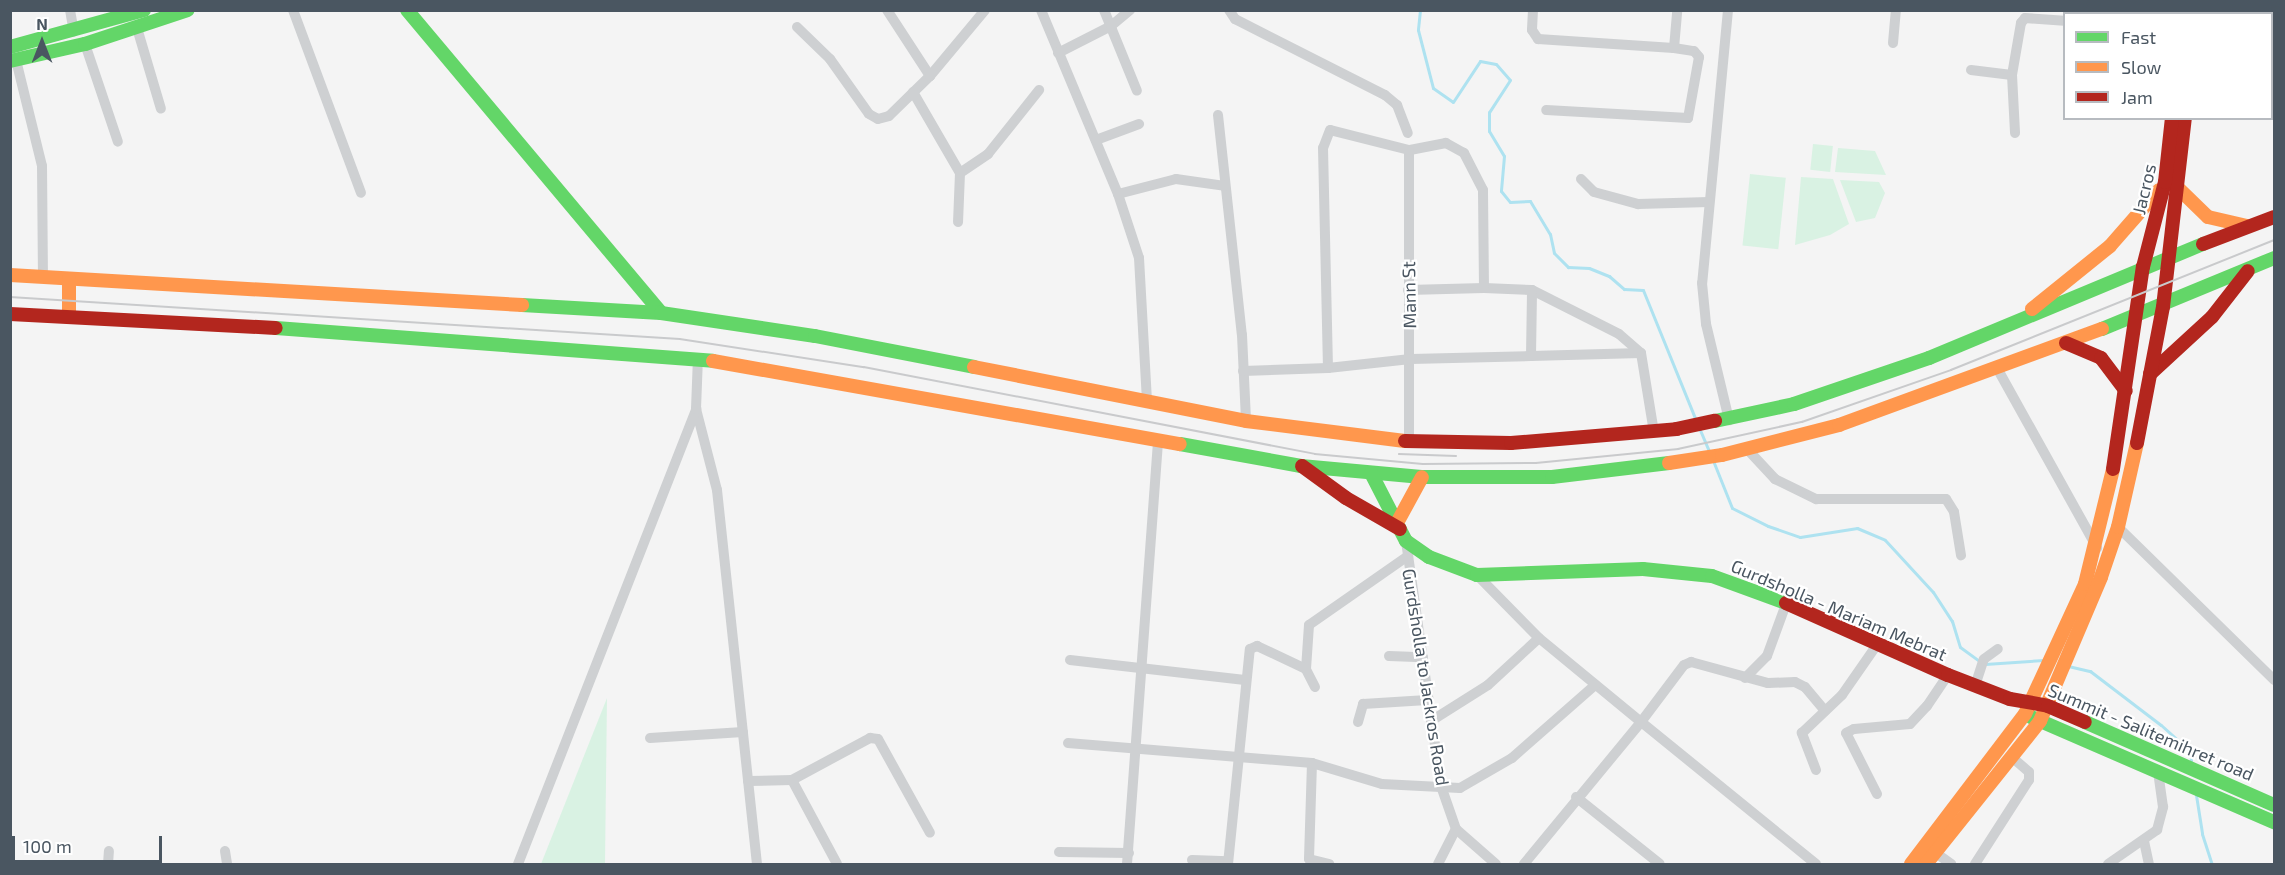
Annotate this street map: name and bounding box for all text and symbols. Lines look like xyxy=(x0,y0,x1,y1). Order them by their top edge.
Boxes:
north arrow xyxy=(12,12,72,72)
legend xyxy=(2063,12,2273,120)
text: N xyxy=(36,14,48,33)
text: Fast xyxy=(2121,26,2156,48)
text: Slow xyxy=(2121,56,2161,78)
text: Jam xyxy=(2121,86,2153,108)
street label: Jacros xyxy=(2128,162,2160,216)
street label: Mann St xyxy=(1398,261,1420,329)
street label: Gurdsholla - Mariam Mebrat xyxy=(1728,555,1950,665)
street label: Gurdsholla to Jackros Road xyxy=(1398,567,1454,787)
street label: Summit - Salitemihret road xyxy=(2045,679,2257,785)
scale bar xyxy=(15,824,165,862)
text: 100 m xyxy=(23,835,72,857)

